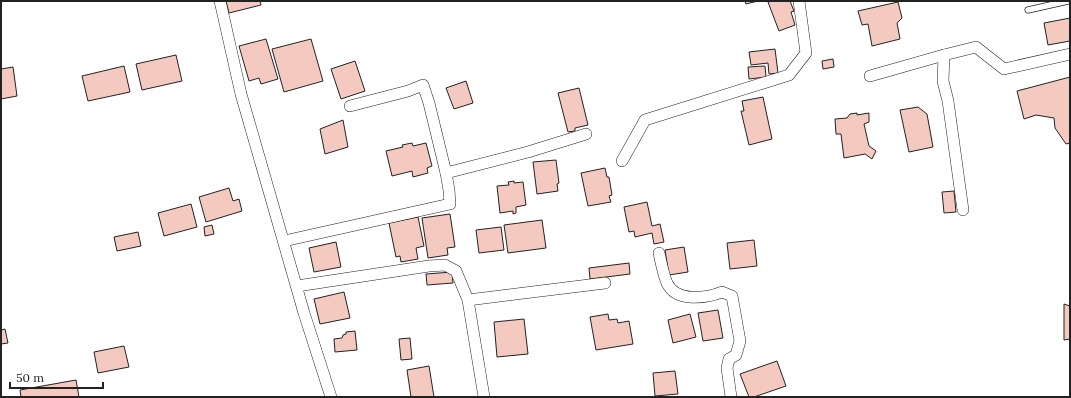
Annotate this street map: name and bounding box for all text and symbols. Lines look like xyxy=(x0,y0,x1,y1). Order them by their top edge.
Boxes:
scale bar xyxy=(10,364,103,390)
text: 50 m xyxy=(16,370,44,385)

